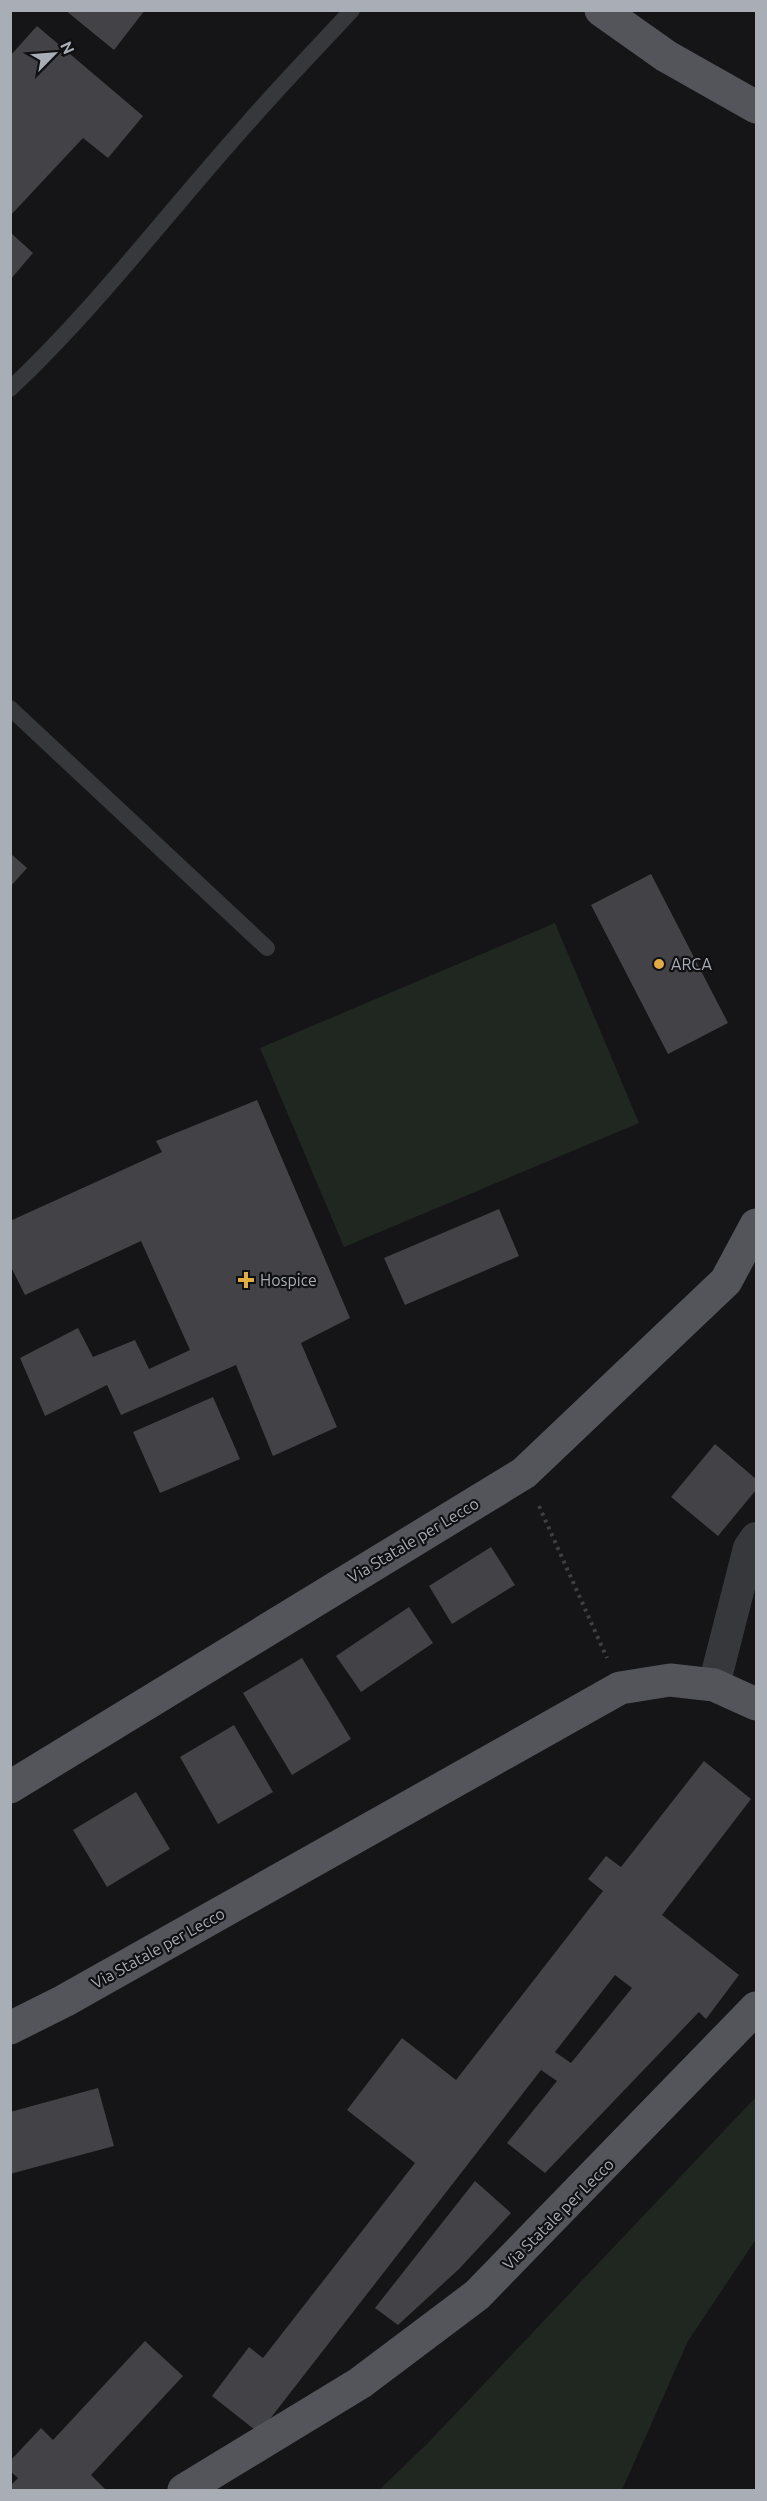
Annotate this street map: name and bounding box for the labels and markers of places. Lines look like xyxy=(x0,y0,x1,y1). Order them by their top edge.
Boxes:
place label: ARCA xyxy=(671,955,712,973)
marker: ARCA xyxy=(652,957,666,971)
marker: Hospice xyxy=(237,1271,255,1289)
place label: Hospice xyxy=(260,1271,317,1289)

